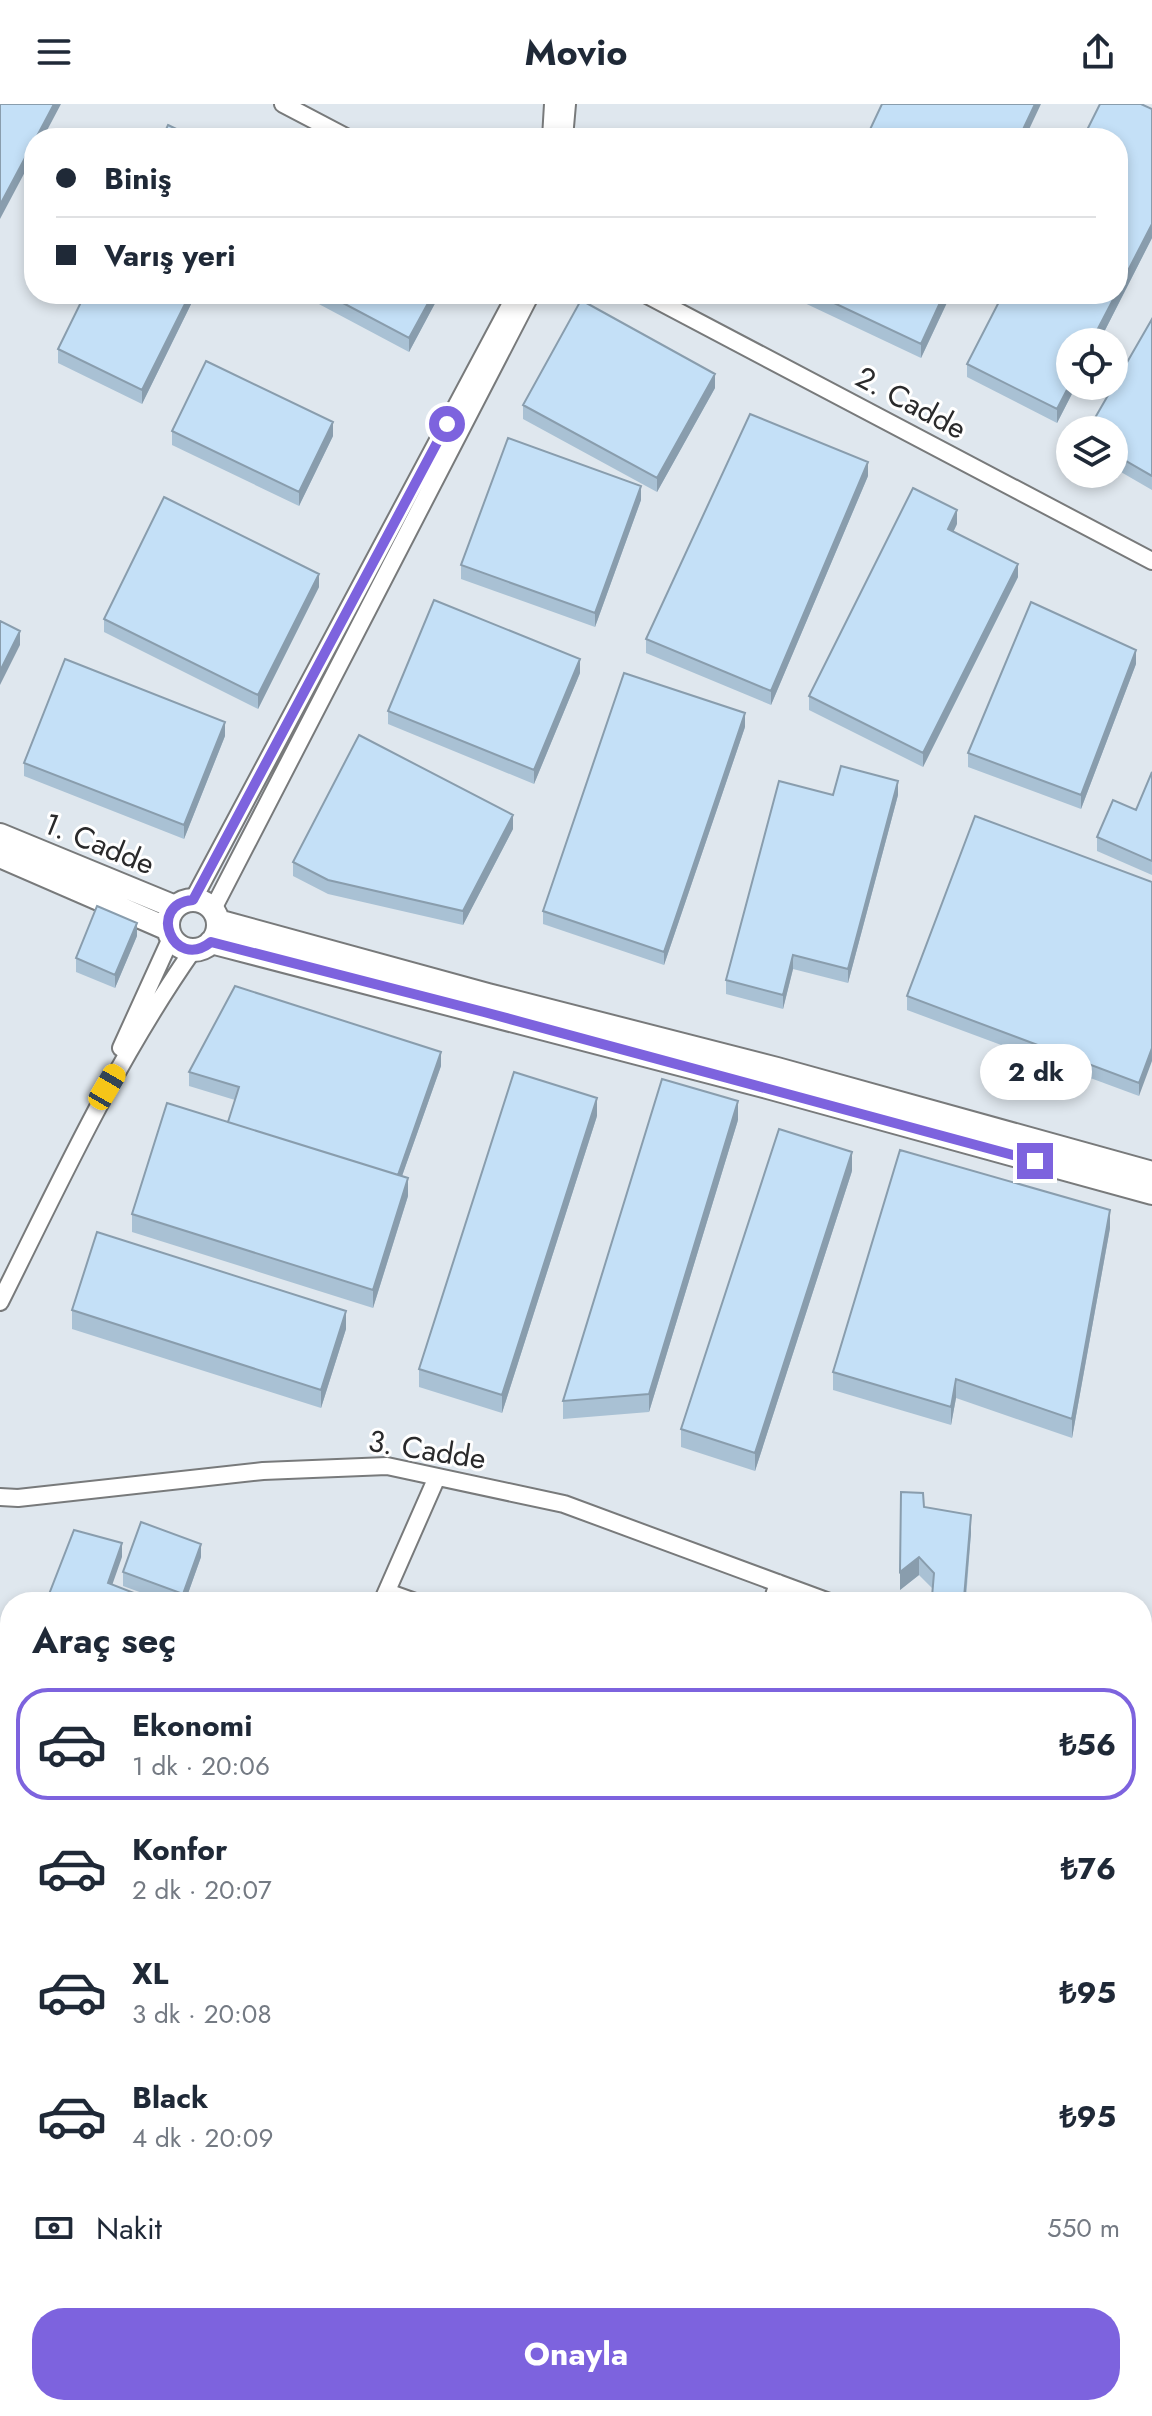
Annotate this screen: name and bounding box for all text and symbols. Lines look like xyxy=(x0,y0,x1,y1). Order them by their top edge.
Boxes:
text: Movio xyxy=(525,26,627,78)
icon: menu xyxy=(32,30,76,74)
icon: share xyxy=(1076,30,1120,74)
text: Biniş xyxy=(104,157,171,200)
text: Varış yeri xyxy=(104,234,236,277)
map controls xyxy=(1056,328,1128,488)
button: locate xyxy=(1056,328,1128,400)
street label: 2. Cadde xyxy=(848,355,974,450)
route start xyxy=(429,406,465,442)
button: layers xyxy=(1056,416,1128,488)
street label: 1. Cadde xyxy=(37,802,161,885)
callout: 2 dk xyxy=(979,1045,1091,1101)
text: 2 dk xyxy=(1008,1053,1064,1091)
car xyxy=(85,1060,129,1114)
route end xyxy=(1017,1143,1053,1179)
street label: 3. Cadde xyxy=(365,1419,489,1480)
text: Araç seç xyxy=(32,1614,176,1666)
text: Ekonomi xyxy=(132,1704,252,1747)
icon: car xyxy=(36,1708,108,1780)
text: ₺56 xyxy=(1059,1723,1116,1766)
text: 1 dk · 20:06 xyxy=(132,1747,270,1785)
text: Konfor xyxy=(132,1828,227,1871)
icon: car xyxy=(36,1832,108,1904)
text: ₺76 xyxy=(1061,1847,1116,1890)
text: 2 dk · 20:07 xyxy=(132,1871,272,1909)
text: XL xyxy=(132,1952,168,1995)
icon: car xyxy=(36,1956,108,2028)
text: ₺95 xyxy=(1059,1971,1116,2014)
text: 3 dk · 20:08 xyxy=(132,1995,272,2033)
text: Black xyxy=(132,2076,208,2119)
icon: car xyxy=(36,2080,108,2152)
text: ₺95 xyxy=(1059,2095,1116,2138)
text: 4 dk · 20:09 xyxy=(132,2119,273,2157)
icon: cash xyxy=(32,2206,76,2250)
text: Nakit xyxy=(96,2207,162,2250)
text: 550 m xyxy=(1047,2209,1120,2247)
button: Onayla xyxy=(32,2308,1120,2400)

